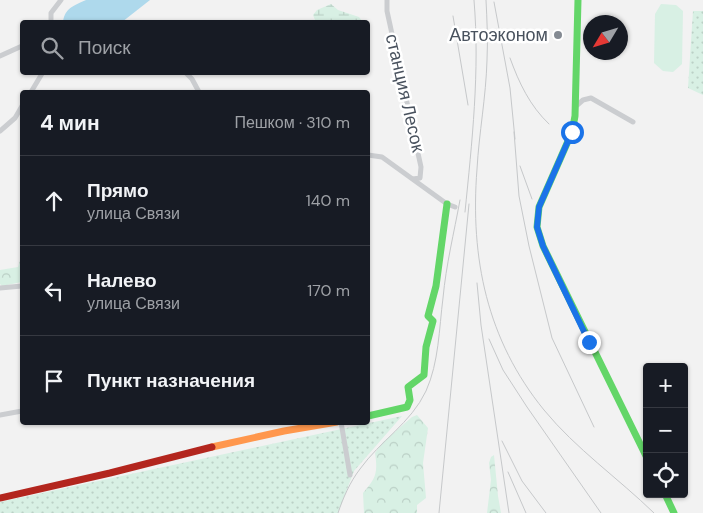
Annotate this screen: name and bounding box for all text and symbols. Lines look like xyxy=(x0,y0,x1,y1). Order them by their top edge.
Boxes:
north arrow xyxy=(583,15,628,60)
search box xyxy=(20,20,370,75)
place label: Автоэконом xyxy=(449,23,548,47)
marker: Автоэконом xyxy=(552,29,564,41)
street label: станция Лесок xyxy=(380,31,430,155)
icon: search xyxy=(38,34,66,62)
text: Поиск xyxy=(78,35,131,60)
text: 4 мин xyxy=(40,109,100,137)
text: Пешком · 310 m xyxy=(234,112,350,133)
route start xyxy=(561,121,584,144)
text: Прямо xyxy=(87,178,149,203)
icon: ahead xyxy=(40,187,68,215)
text: 140 m xyxy=(306,190,350,211)
text: улица Связи xyxy=(87,203,180,224)
text: Налево xyxy=(87,268,157,293)
icon: left xyxy=(40,277,68,305)
text: 170 m xyxy=(307,280,350,301)
text: улица Связи xyxy=(87,293,180,314)
route end xyxy=(578,331,601,354)
map controls xyxy=(643,363,688,498)
button: + xyxy=(643,363,688,408)
icon: arrive xyxy=(40,367,68,395)
text: Пункт назначения xyxy=(87,368,255,393)
button: − xyxy=(643,408,688,453)
button: locate xyxy=(643,453,688,498)

